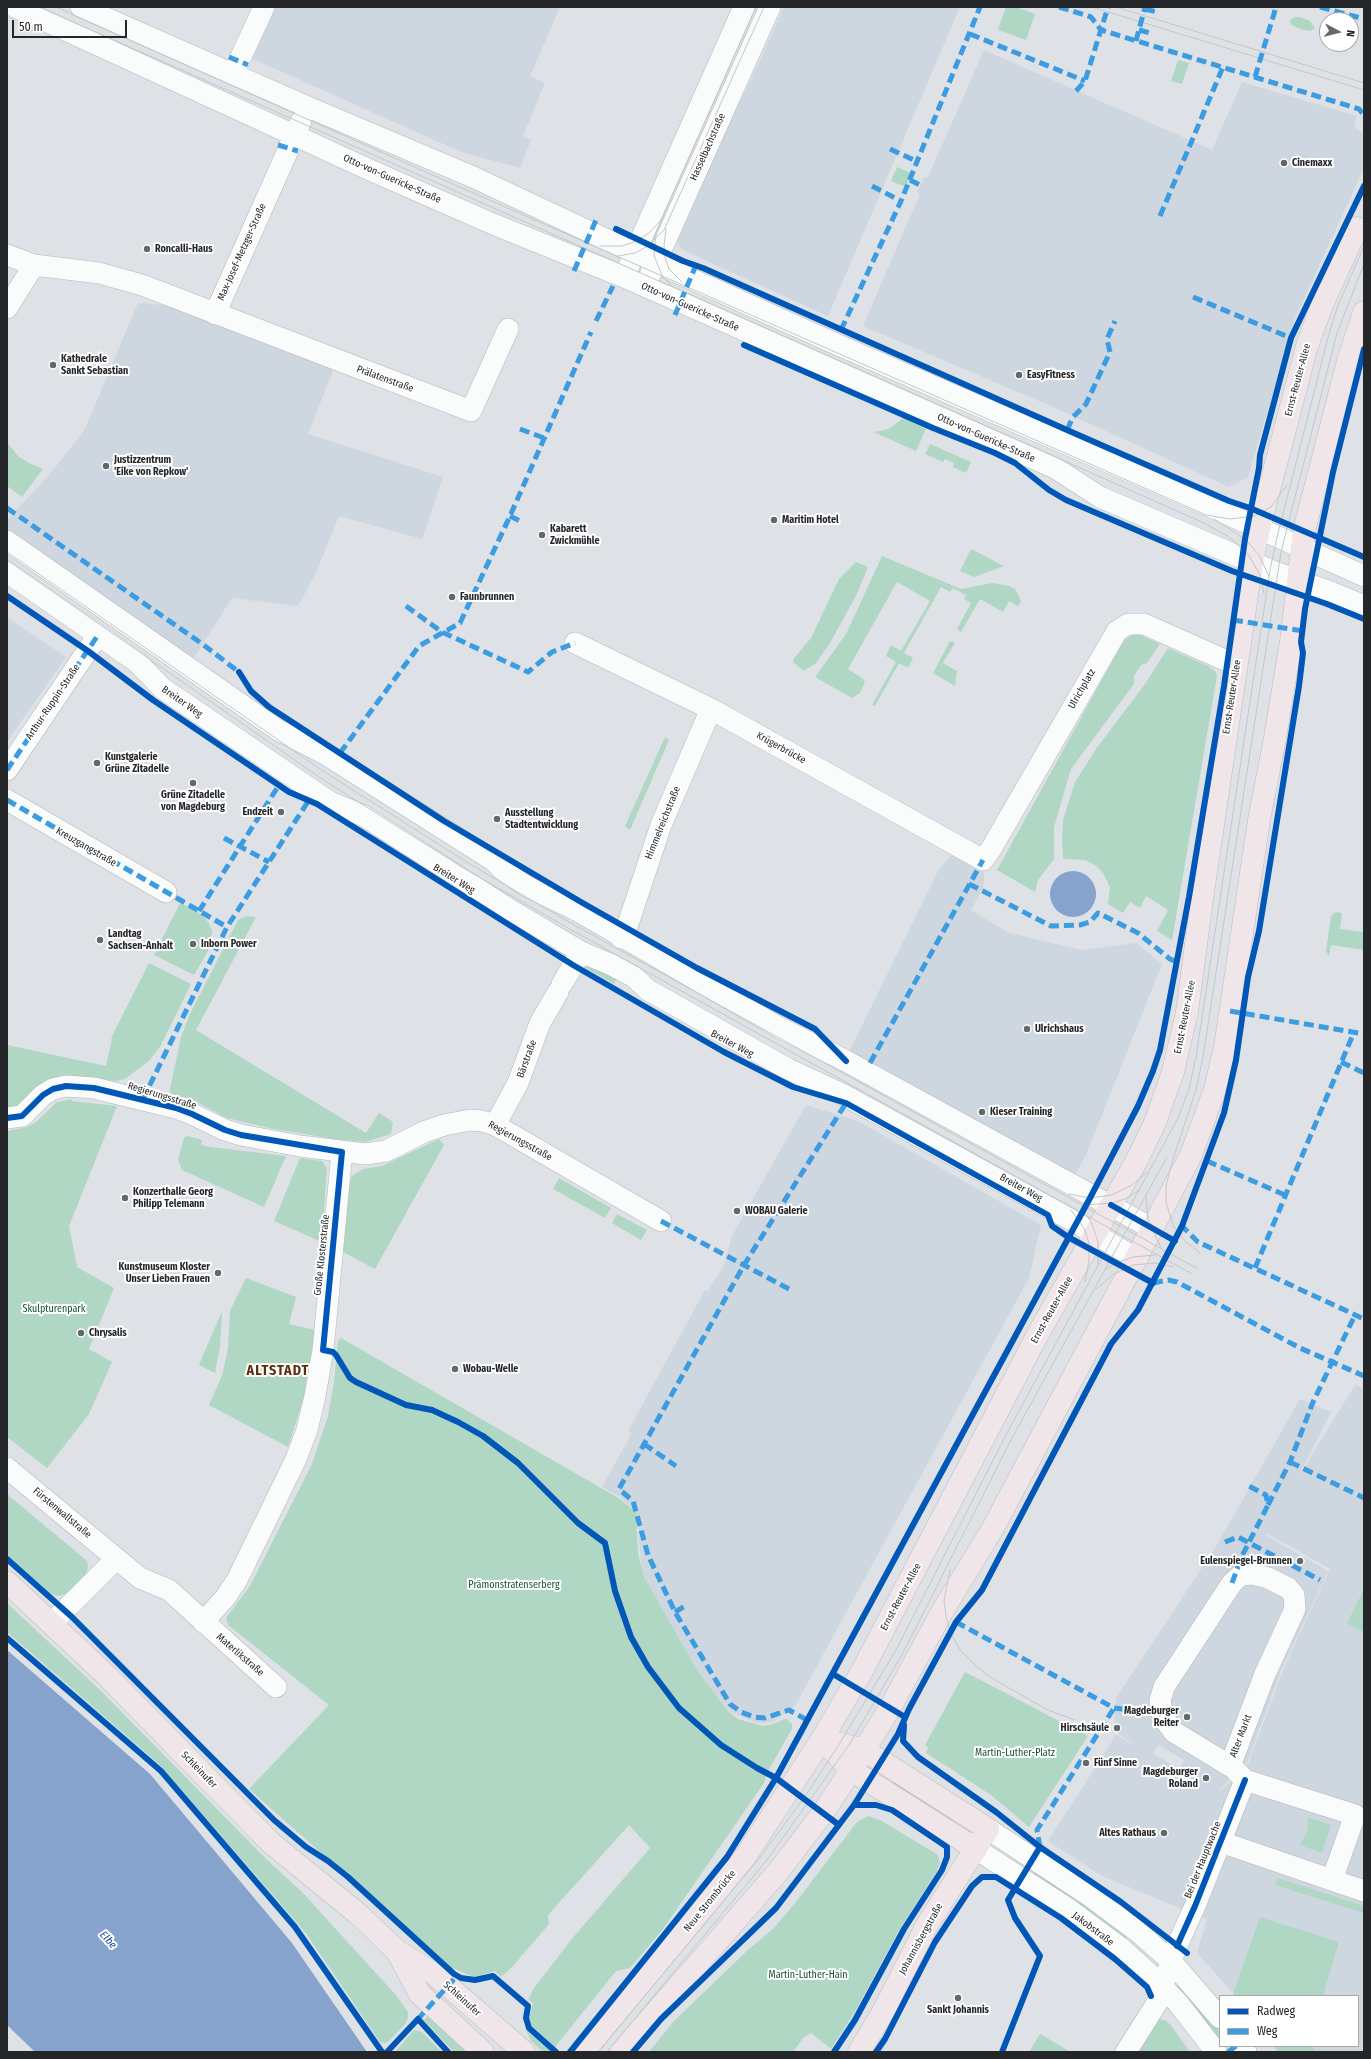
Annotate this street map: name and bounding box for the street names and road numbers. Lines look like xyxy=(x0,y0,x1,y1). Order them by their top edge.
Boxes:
street label: Hasselbachstraße xyxy=(688,111,728,183)
street label: Otto-von-Guericke-Straße xyxy=(341,152,443,206)
street label: Max-Josef-Metzger-Straße xyxy=(215,202,269,302)
street label: Otto-von-Guericke-Straße xyxy=(639,280,741,334)
street label: Ernst-Reuter-Allee xyxy=(1283,342,1313,418)
street label: Prälatenstraße xyxy=(355,363,415,395)
street label: Otto-von-Guericke-Straße xyxy=(935,411,1037,465)
street label: Ernst-Reuter-Allee xyxy=(1220,659,1244,735)
street label: Arthur-Ruppin-Straße xyxy=(23,662,83,742)
street label: Ulrichplatz xyxy=(1066,667,1098,711)
street label: Breiter Weg xyxy=(159,684,205,720)
street label: Krügerbrücke xyxy=(754,729,808,767)
street label: Himmelreichstraße xyxy=(643,785,683,861)
street label: Kreuzgangstraße xyxy=(54,825,118,869)
street label: Breiter Weg xyxy=(431,861,477,897)
street label: Ernst-Reuter-Allee xyxy=(1172,979,1198,1055)
street label: Breiter Weg xyxy=(708,1028,756,1060)
street label: Bärstraße xyxy=(515,1038,539,1080)
street label: Regierungsstraße xyxy=(126,1080,198,1112)
street label: Regierungsstraße xyxy=(486,1119,554,1163)
street label: Breiter Weg xyxy=(998,1171,1044,1205)
street label: Große Klosterstraße xyxy=(312,1214,332,1296)
street label: Ernst-Reuter-Allee xyxy=(1029,1274,1075,1346)
street label: Fürstenwallstraße xyxy=(30,1485,94,1541)
street label: Ernst-Reuter-Allee xyxy=(878,1561,924,1633)
street label: Materlikstraße xyxy=(214,1631,266,1679)
street label: Alter Markt xyxy=(1227,1713,1255,1759)
street label: Schleinufer xyxy=(179,1749,219,1791)
street label: Bei der Hauptwache xyxy=(1182,1820,1224,1900)
street label: Neue Strombrücke xyxy=(682,1868,738,1934)
street label: Johannisbergstraße xyxy=(896,1901,946,1977)
street label: Jakobstraße xyxy=(1070,1910,1116,1948)
street label: Schleinufer xyxy=(441,1979,483,2019)

